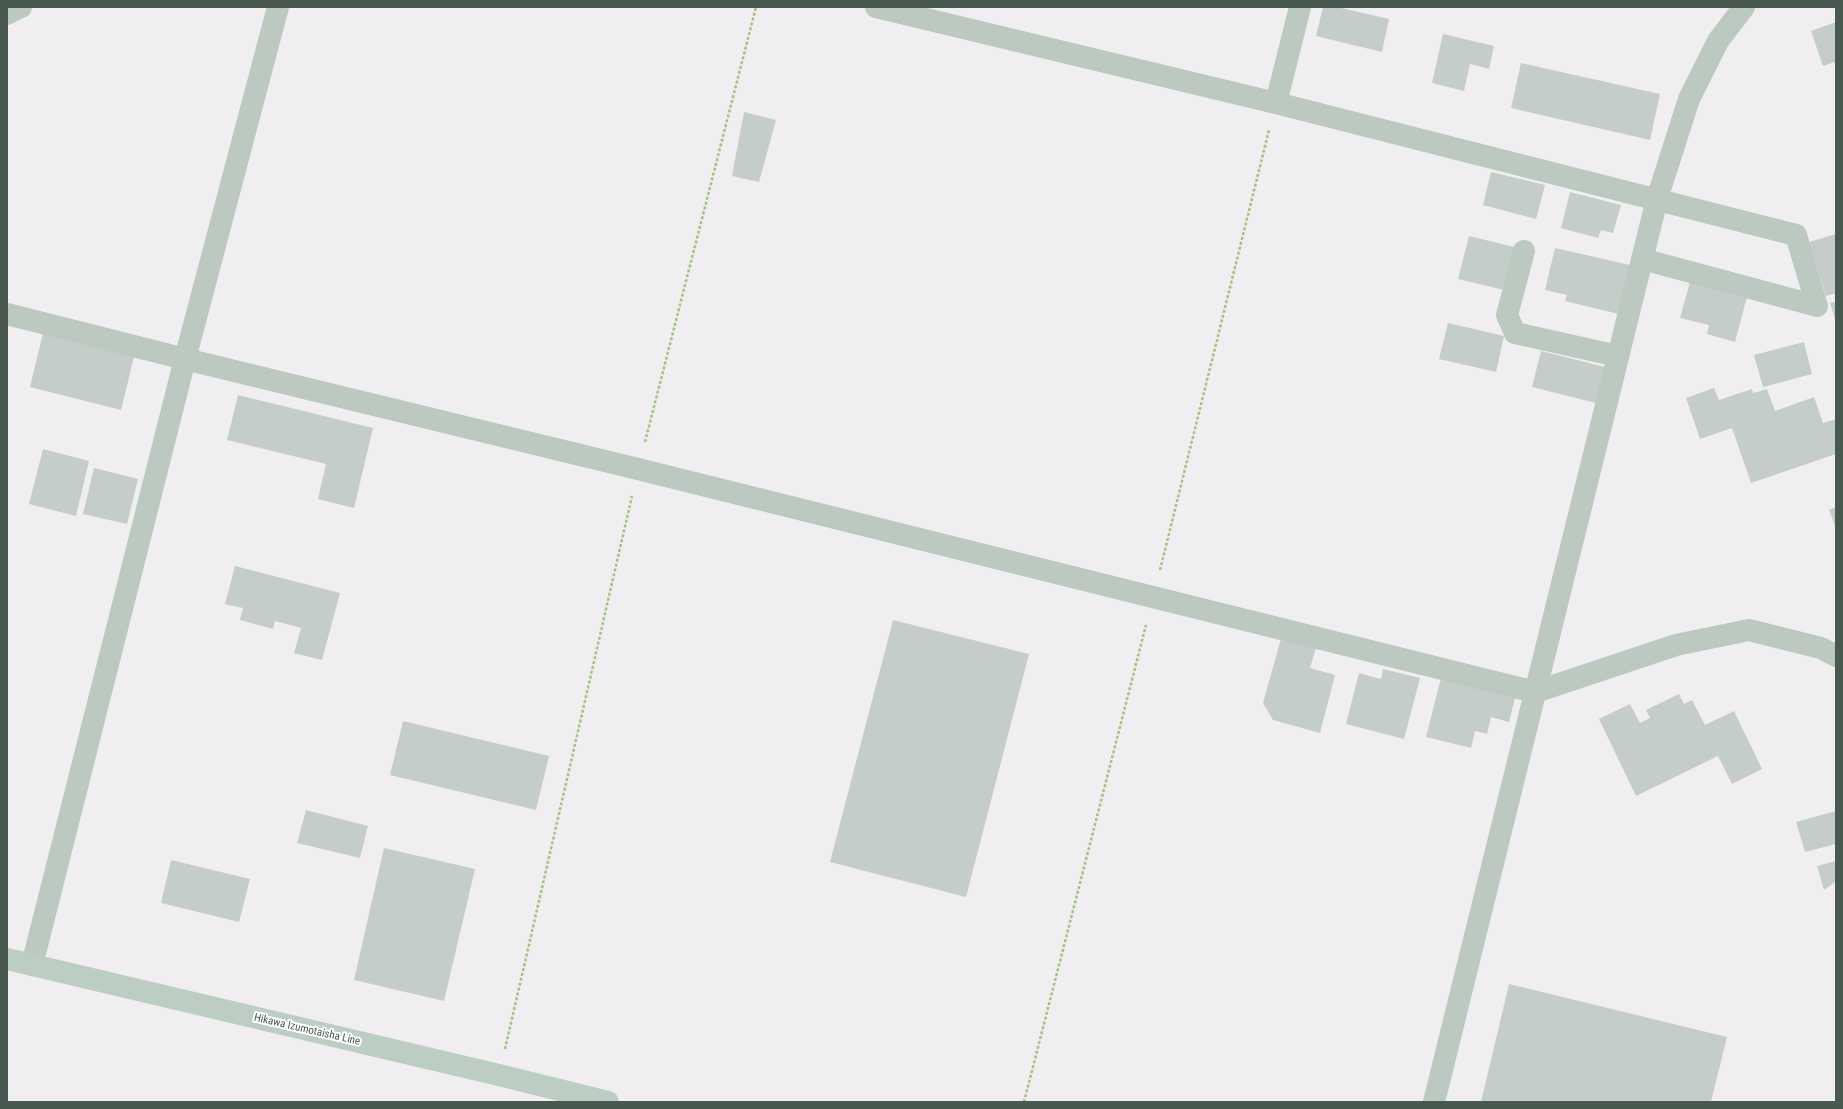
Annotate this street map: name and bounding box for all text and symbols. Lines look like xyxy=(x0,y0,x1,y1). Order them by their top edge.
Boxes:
street label: Hikawa Izumotaisha Line xyxy=(253,1011,361,1049)

